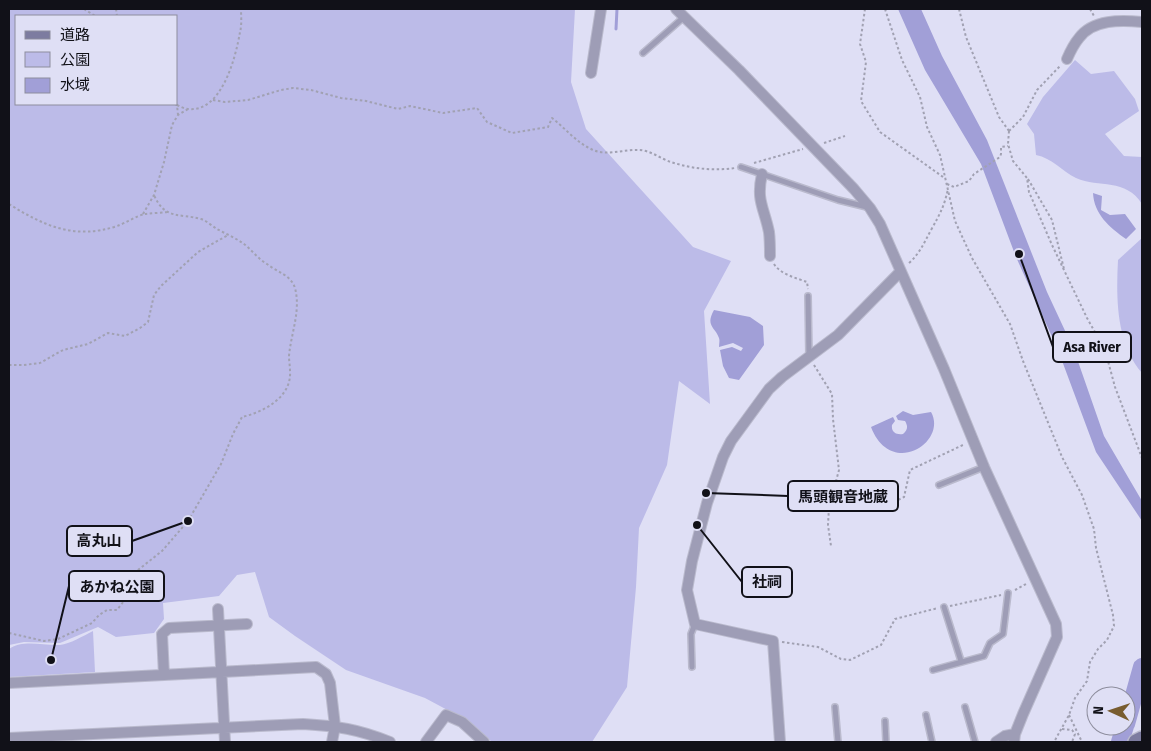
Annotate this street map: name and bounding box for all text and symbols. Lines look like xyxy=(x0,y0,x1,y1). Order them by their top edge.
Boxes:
legend xyxy=(15,15,178,105)
text: 道路 xyxy=(60,26,90,44)
text: 公園 xyxy=(60,51,90,69)
text: 水域 xyxy=(60,76,90,94)
callout: Asa River xyxy=(1053,332,1131,362)
text: Asa River xyxy=(1062,338,1121,356)
callout: 馬頭観音地蔵 xyxy=(788,481,898,511)
text: 馬頭観音地蔵 xyxy=(798,488,888,506)
callout: 高丸山 xyxy=(67,526,132,556)
text: 高丸山 xyxy=(76,532,122,550)
callout: 社祠 xyxy=(742,567,792,597)
callout: あかね公園 xyxy=(69,571,164,601)
text: 社祠 xyxy=(752,573,782,591)
text: あかね公園 xyxy=(79,578,155,596)
north arrow xyxy=(1086,686,1136,736)
text: N xyxy=(1090,706,1107,715)

